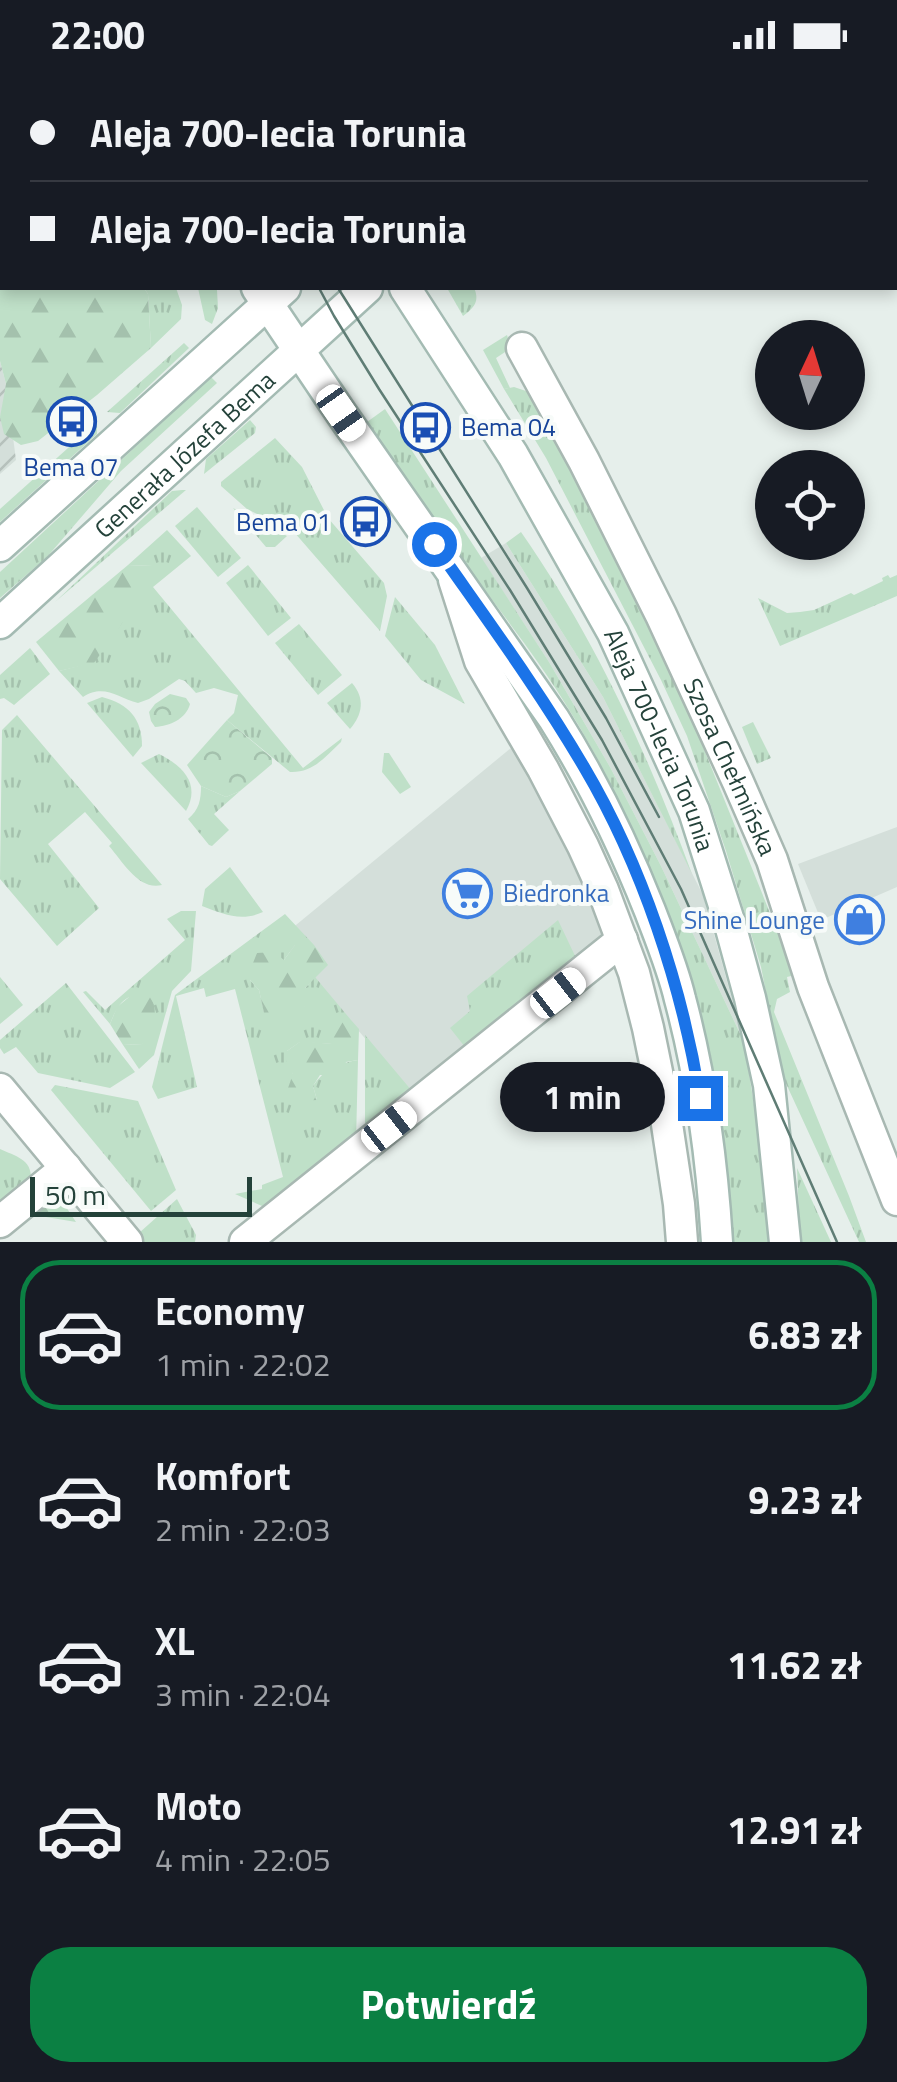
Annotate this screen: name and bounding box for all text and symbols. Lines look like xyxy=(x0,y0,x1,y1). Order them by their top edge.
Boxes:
text: 22:00 xyxy=(50,6,145,64)
text: Aleja 700-lecia Torunia xyxy=(90,104,467,162)
text: Aleja 700-lecia Torunia xyxy=(90,200,467,258)
north arrow xyxy=(755,320,865,430)
map controls xyxy=(755,320,865,560)
street label: Generała Józefa Bema xyxy=(86,362,284,547)
car xyxy=(312,380,370,446)
bus stop icon: Bema 07 xyxy=(45,395,97,447)
bus stop icon: Bema 04 xyxy=(400,401,452,453)
place label: Bema 04 xyxy=(461,408,556,446)
place label: Bema 07 xyxy=(24,448,118,486)
button: locate xyxy=(755,450,865,560)
bus stop icon: Bema 01 xyxy=(340,496,392,548)
place label: Bema 01 xyxy=(236,503,331,541)
route start xyxy=(412,522,457,567)
street label: Aleja 700-lecia Torunia xyxy=(594,622,725,857)
street label: Szosa Chełmińska xyxy=(674,672,787,862)
supermarket icon: Biedronka xyxy=(442,867,494,919)
place label: Biedronka xyxy=(503,874,610,912)
shop icon: Shine Lounge xyxy=(834,894,886,946)
place label: Shine Lounge xyxy=(684,901,825,939)
car xyxy=(525,963,591,1023)
callout: 1 min xyxy=(500,1063,665,1133)
text: 1 min xyxy=(544,1073,621,1121)
route end xyxy=(678,1076,723,1121)
car xyxy=(356,1097,422,1157)
scale bar xyxy=(30,1172,252,1216)
text: 50 m xyxy=(45,1173,106,1216)
text: Economy xyxy=(155,1282,305,1340)
icon: car xyxy=(35,1290,125,1380)
text: 6.83 zł xyxy=(748,1306,862,1364)
text: 1 min · 22:02 xyxy=(155,1340,331,1388)
text: Komfort xyxy=(155,1447,291,1505)
icon: car xyxy=(35,1455,125,1545)
text: 9.23 zł xyxy=(748,1471,862,1529)
text: 2 min · 22:03 xyxy=(155,1505,331,1553)
text: XL xyxy=(155,1612,195,1670)
icon: car xyxy=(35,1620,125,1710)
text: 11.62 zł xyxy=(727,1636,862,1694)
text: 3 min · 22:04 xyxy=(155,1670,331,1718)
text: Moto xyxy=(155,1777,242,1835)
icon: car xyxy=(35,1785,125,1875)
text: 12.91 zł xyxy=(727,1801,862,1859)
text: 4 min · 22:05 xyxy=(155,1835,331,1883)
button: Potwierdź xyxy=(30,1947,867,2062)

